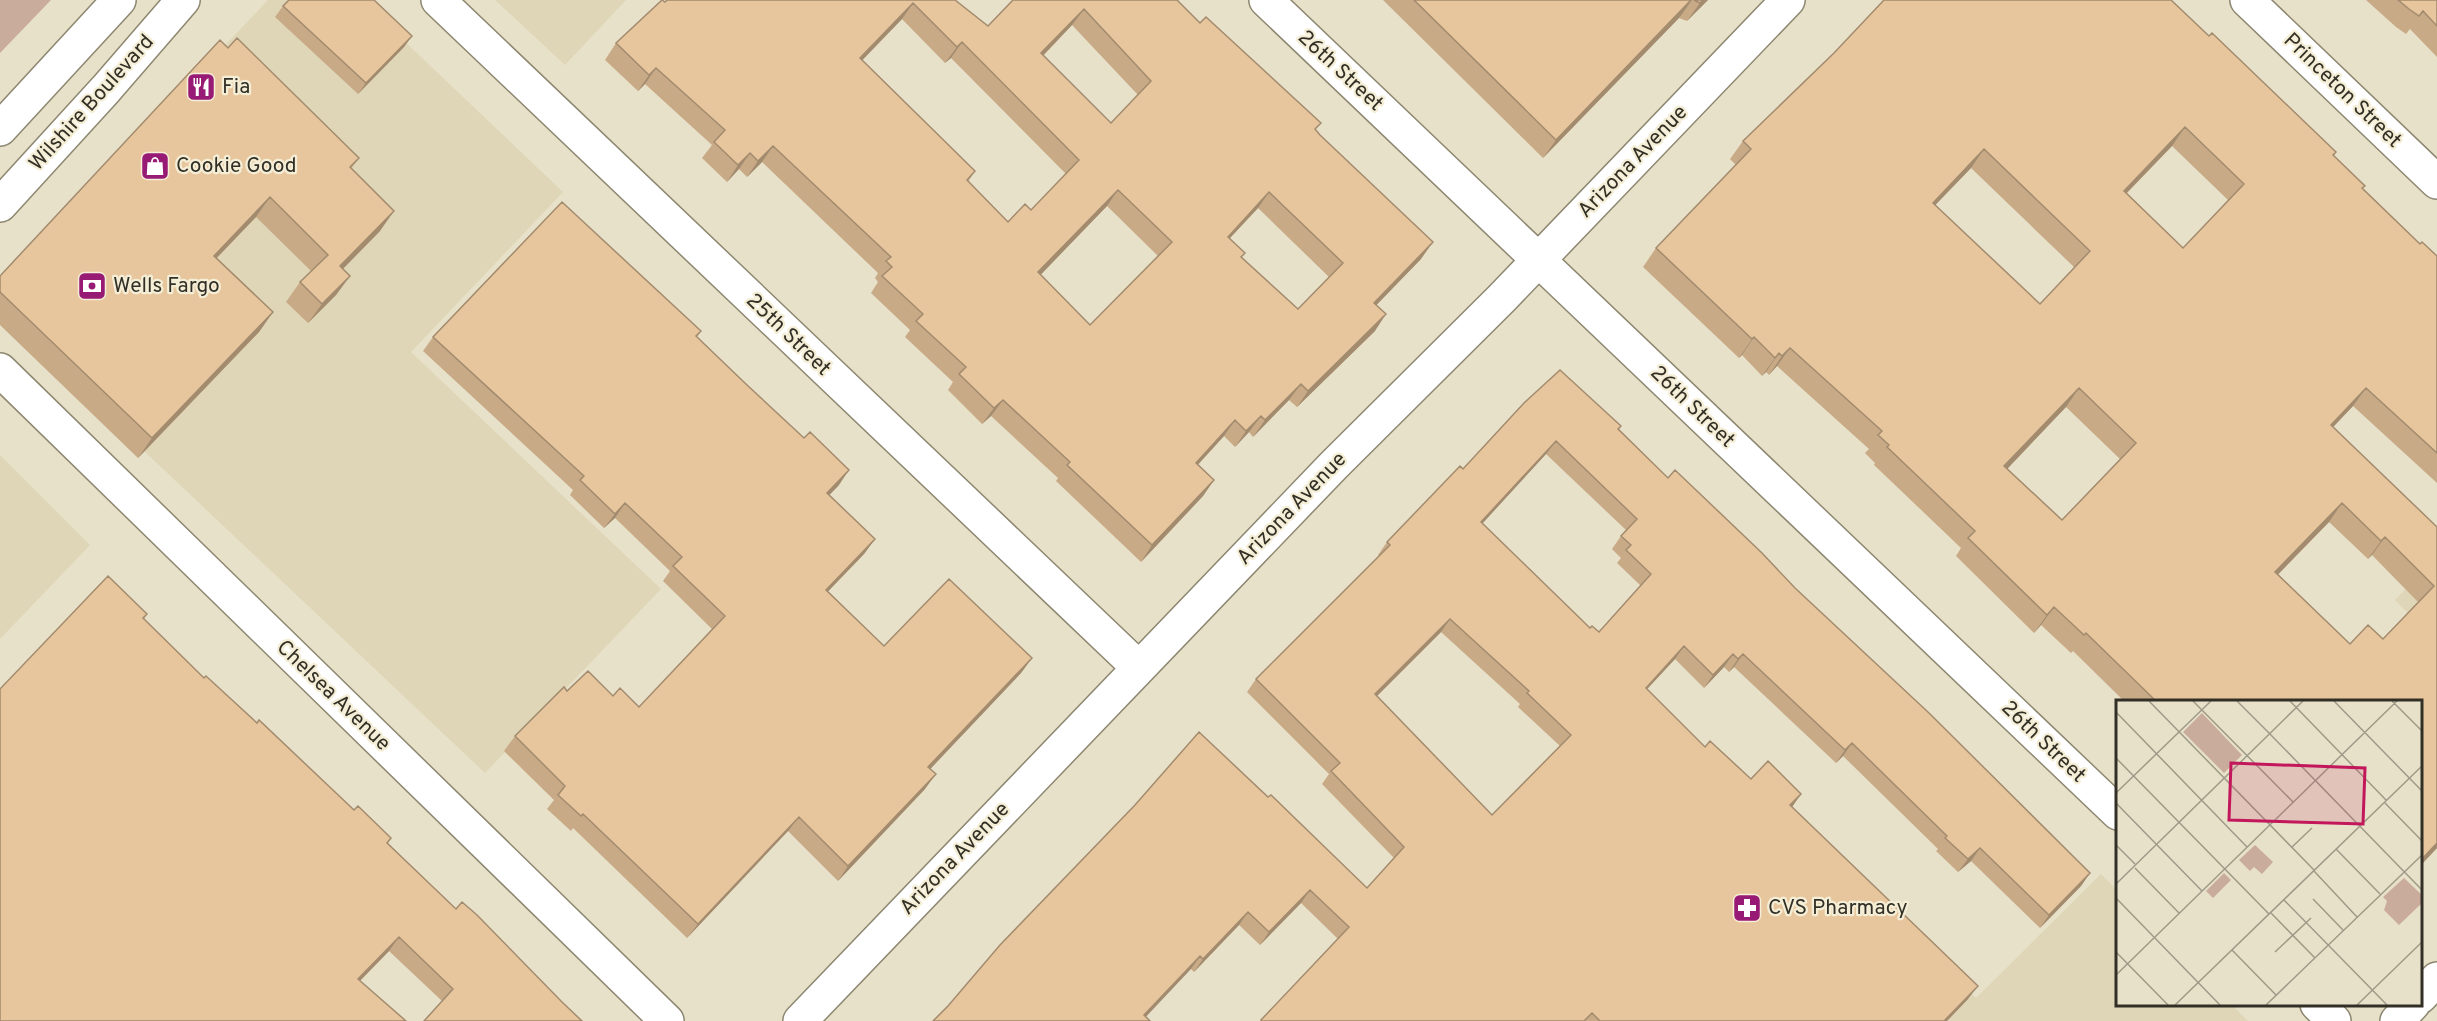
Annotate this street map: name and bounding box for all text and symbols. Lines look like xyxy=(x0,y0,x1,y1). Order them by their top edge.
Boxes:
street label: 26th Street xyxy=(1291,24,1389,118)
street label: Princeton Street xyxy=(2277,28,2407,154)
street label: Wilshire Boulevard xyxy=(24,29,160,177)
restaurant icon: Fia xyxy=(185,71,217,103)
place label: Fia xyxy=(222,74,250,101)
street label: Arizona Avenue xyxy=(1572,100,1694,224)
shop icon: Cookie Good xyxy=(139,150,171,182)
place label: Cookie Good xyxy=(176,153,297,180)
bank icon: Wells Fargo xyxy=(76,270,108,302)
place label: Wells Fargo xyxy=(113,273,220,300)
street label: 25th Street xyxy=(740,288,836,382)
street label: 26th Street xyxy=(1644,360,1740,454)
street label: Arizona Avenue xyxy=(1231,447,1353,571)
street label: Chelsea Avenue xyxy=(270,635,396,757)
street label: 26th Street xyxy=(1995,695,2091,789)
inset map xyxy=(2116,700,2422,1006)
street label: Arizona Avenue xyxy=(894,797,1016,921)
pharmacy icon: CVS Pharmacy xyxy=(1731,892,1763,924)
place label: CVS Pharmacy xyxy=(1768,895,1908,922)

